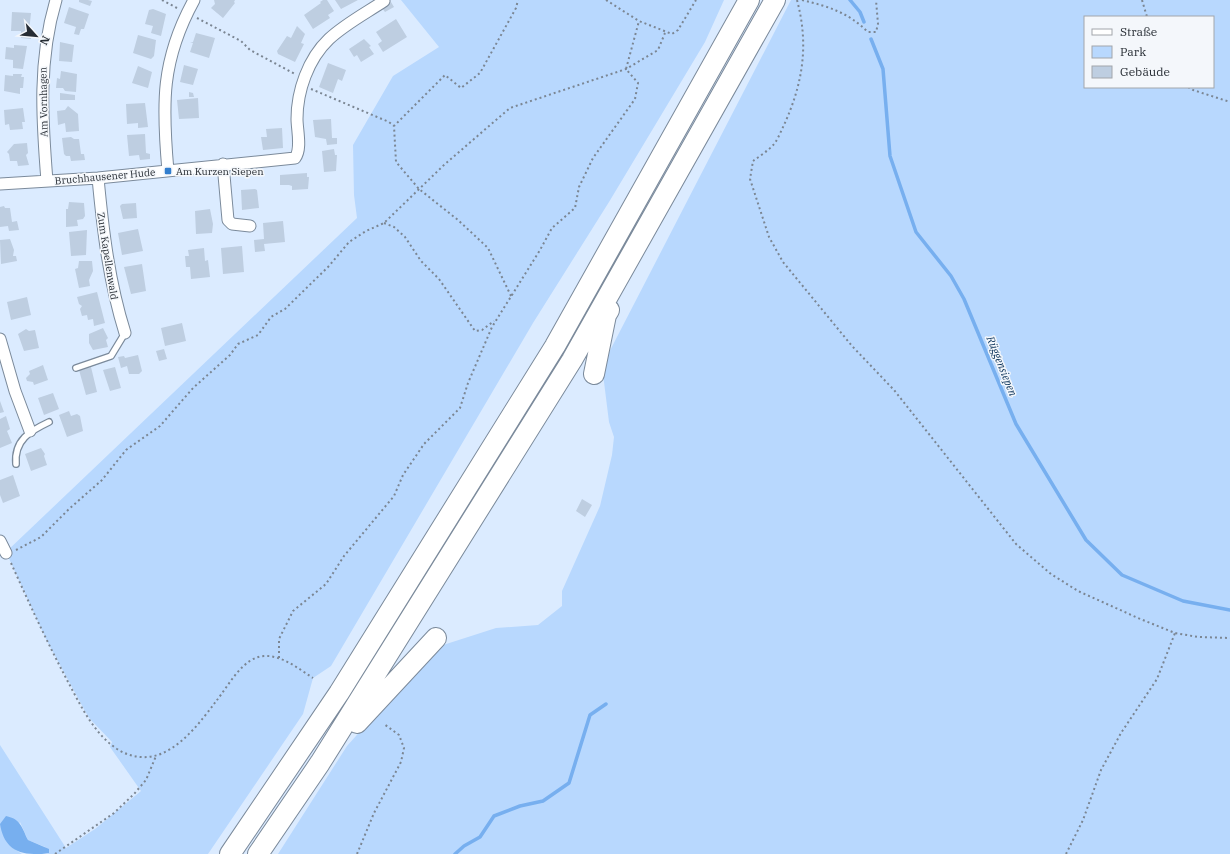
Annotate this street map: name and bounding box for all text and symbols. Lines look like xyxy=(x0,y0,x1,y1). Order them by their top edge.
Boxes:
north arrow xyxy=(16,16,56,56)
legend xyxy=(1084,16,1214,88)
text: Straße xyxy=(1120,24,1157,39)
text: N xyxy=(37,33,53,48)
text: Park xyxy=(1120,44,1146,59)
text: Gebäude xyxy=(1120,64,1170,79)
street label: Am Vornhagen xyxy=(36,66,51,137)
place label: Am Kurzen Siepen xyxy=(176,165,264,178)
street label: Bruchhausener Hude xyxy=(54,166,156,187)
marker: Am Kurzen Siepen xyxy=(163,166,173,176)
street label: Zum Kapellenwald xyxy=(94,211,121,301)
water label: Rüggensiepen xyxy=(983,333,1021,399)

